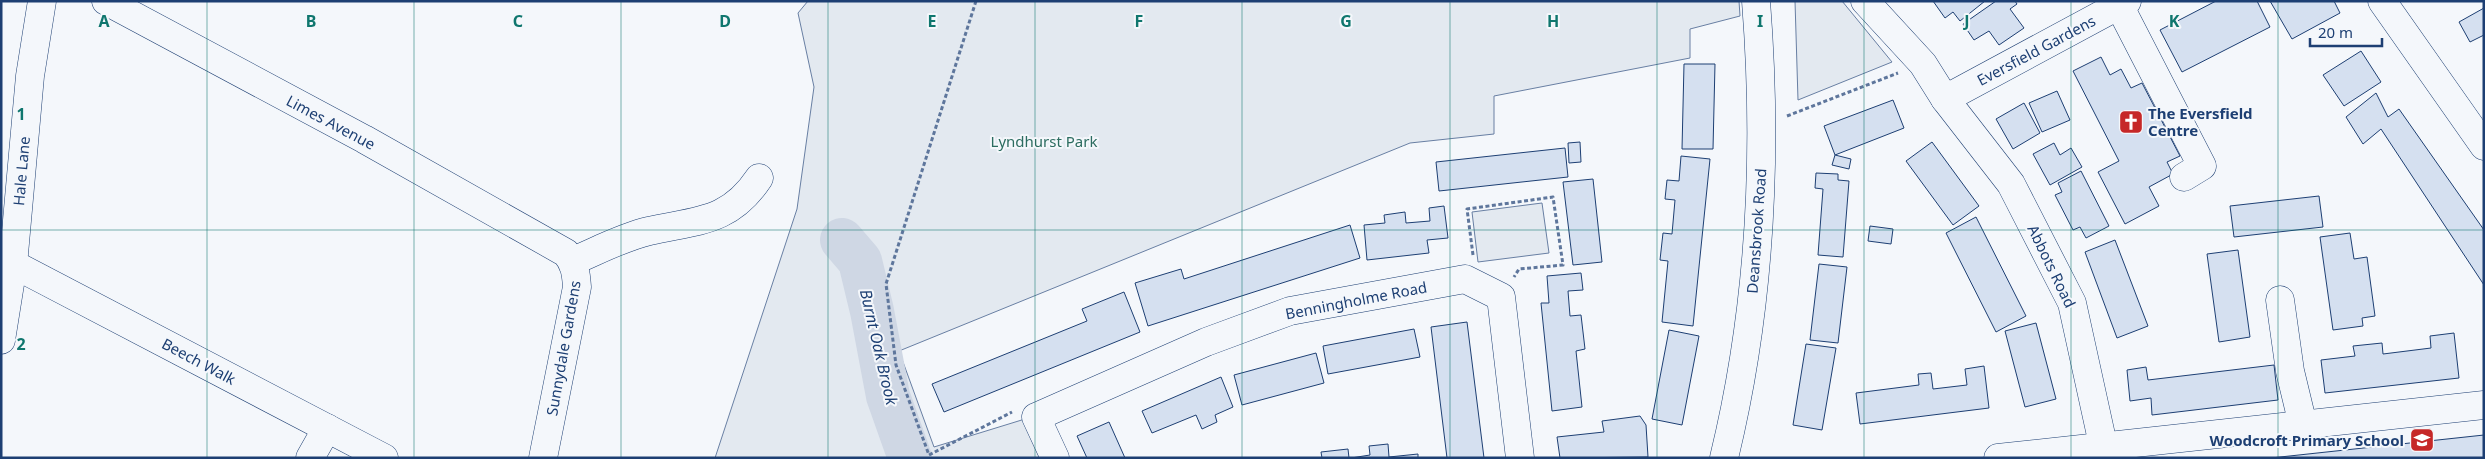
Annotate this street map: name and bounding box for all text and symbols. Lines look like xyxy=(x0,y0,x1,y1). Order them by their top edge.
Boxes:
text: A xyxy=(98,10,110,32)
text: B xyxy=(306,10,316,32)
text: C xyxy=(513,10,523,32)
text: D xyxy=(719,10,731,32)
text: E xyxy=(928,10,937,32)
text: F xyxy=(1135,10,1143,32)
text: G xyxy=(1340,10,1352,32)
text: H xyxy=(1547,10,1559,32)
text: I xyxy=(1757,10,1763,32)
text: J xyxy=(1962,10,1970,32)
street label: Eversfield Gardens xyxy=(1973,10,2099,90)
text: K xyxy=(2169,10,2180,32)
scale bar xyxy=(2310,15,2382,47)
text: 20 m xyxy=(2318,22,2353,42)
street label: Limes Avenue xyxy=(283,90,379,154)
text: 1 xyxy=(16,103,26,125)
place label: The Eversfield Centre xyxy=(2148,103,2253,140)
church icon: The Eversfield Centre xyxy=(2118,109,2144,135)
park label: Lyndhurst Park xyxy=(991,131,1097,151)
street label: Hale Lane xyxy=(8,135,34,207)
street label: Deansbrook Road xyxy=(1742,168,1770,294)
street label: Abbots Road xyxy=(2023,221,2081,311)
street label: Benningholme Road xyxy=(1284,276,1428,324)
street label: Sunnydale Gardens xyxy=(541,279,585,417)
water label: Burnt Oak Brook xyxy=(855,287,903,408)
text: 2 xyxy=(16,333,26,355)
street label: Beech Walk xyxy=(159,333,239,389)
school or university icon: Woodcroft Primary School xyxy=(2409,427,2435,453)
place label: Woodcroft Primary School xyxy=(2210,430,2404,450)

